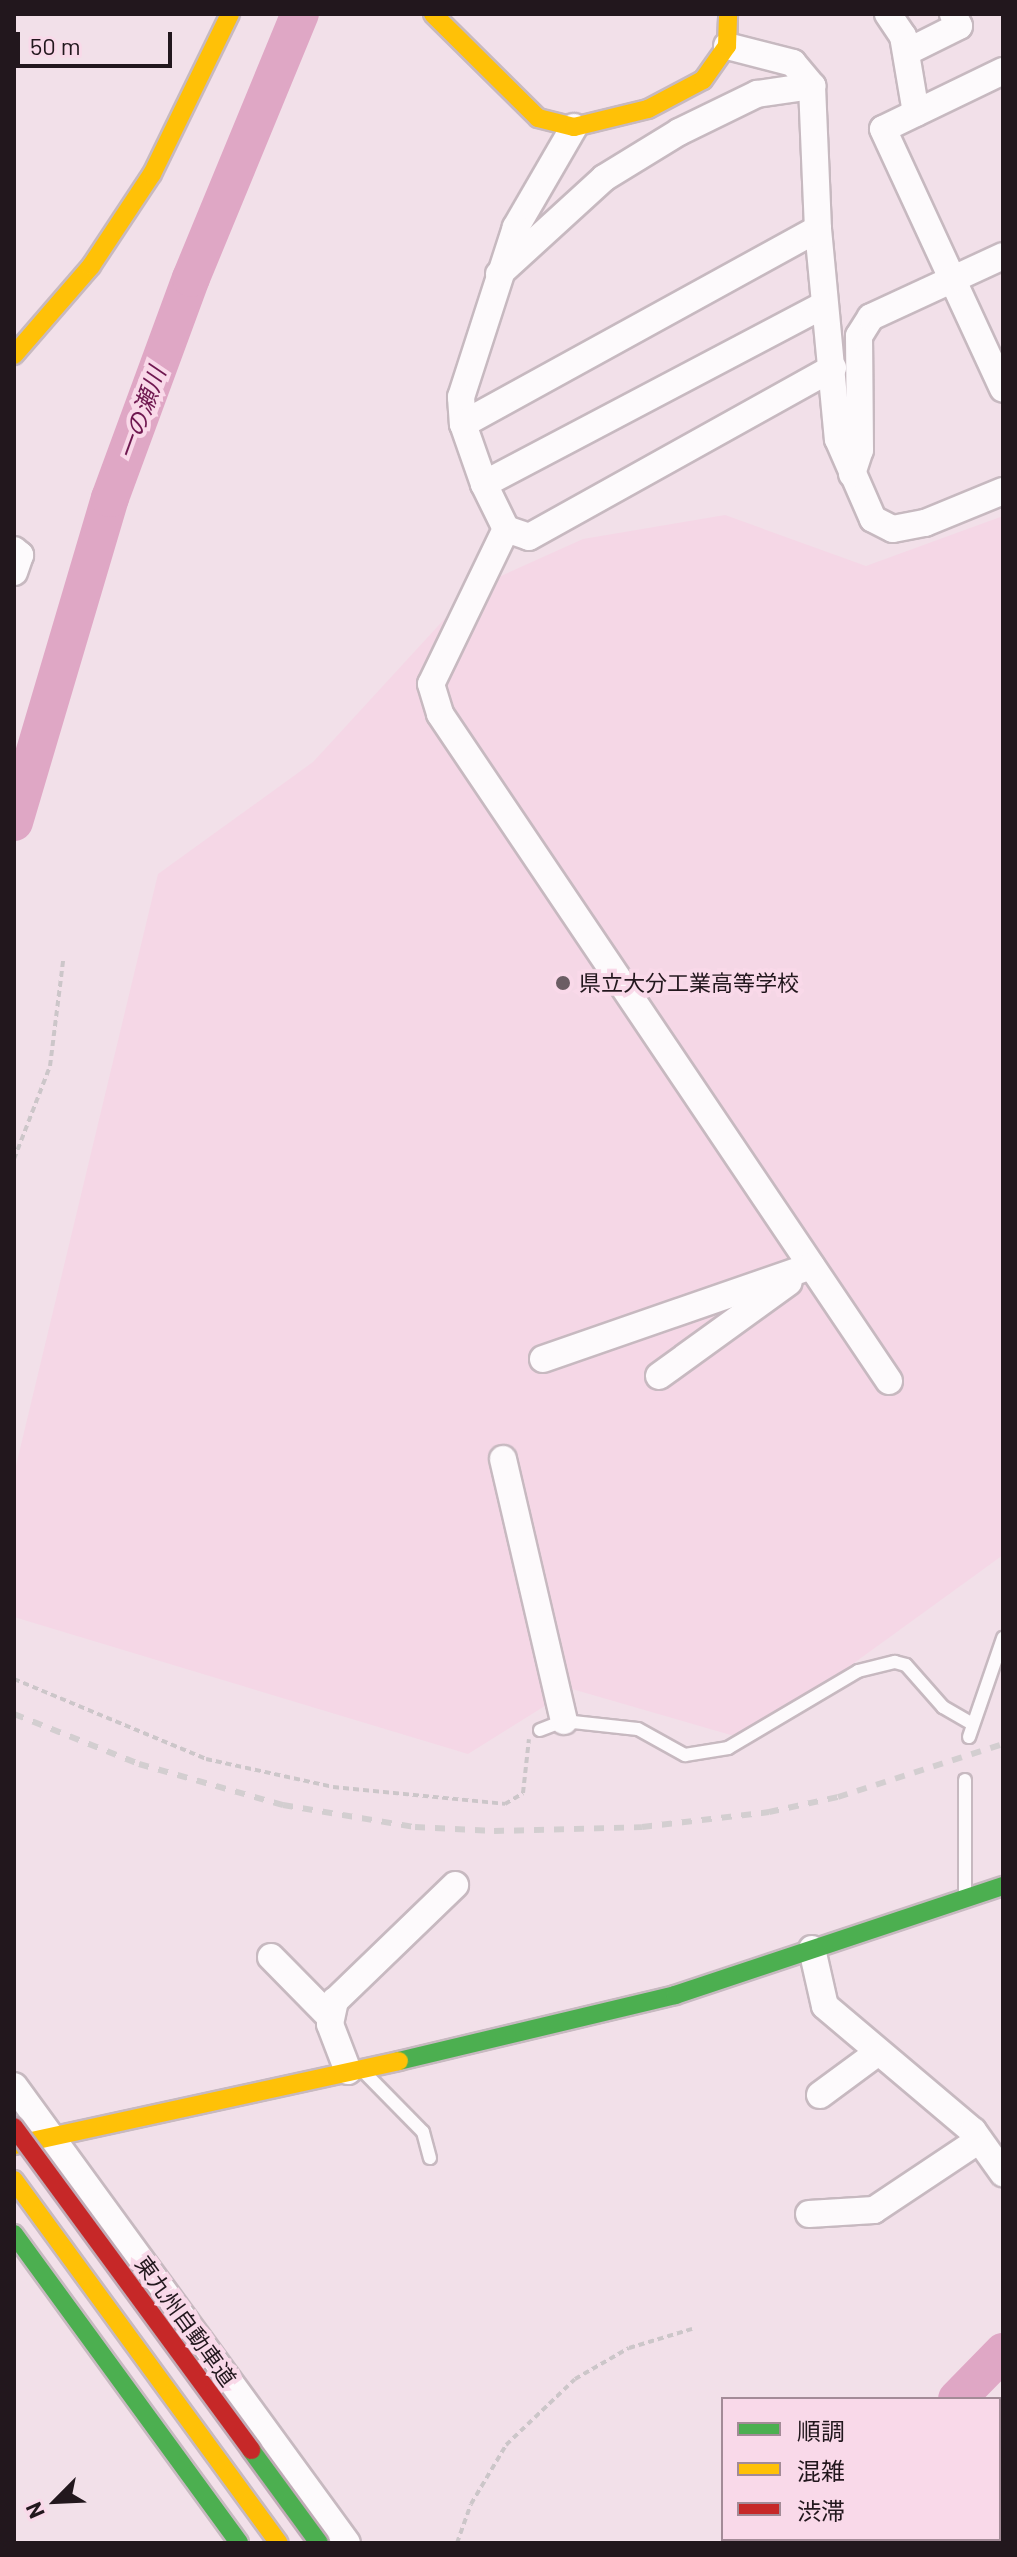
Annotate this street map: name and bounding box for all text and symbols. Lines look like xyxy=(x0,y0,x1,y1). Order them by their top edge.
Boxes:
scale bar xyxy=(20,16,176,66)
text: 50 m xyxy=(30,31,81,60)
water label: 一の瀬川 xyxy=(111,363,171,463)
place label: 県立大分工業高等学校 xyxy=(579,970,799,996)
marker: 県立大分工業高等学校 xyxy=(554,974,572,992)
street label: 東九州自動車道 xyxy=(130,2251,242,2391)
legend xyxy=(721,2397,1001,2541)
text: 順調 xyxy=(797,2416,845,2445)
text: 混雑 xyxy=(797,2456,845,2485)
north arrow xyxy=(16,2461,96,2541)
text: 渋滞 xyxy=(797,2496,845,2525)
text: N xyxy=(19,2499,49,2523)

